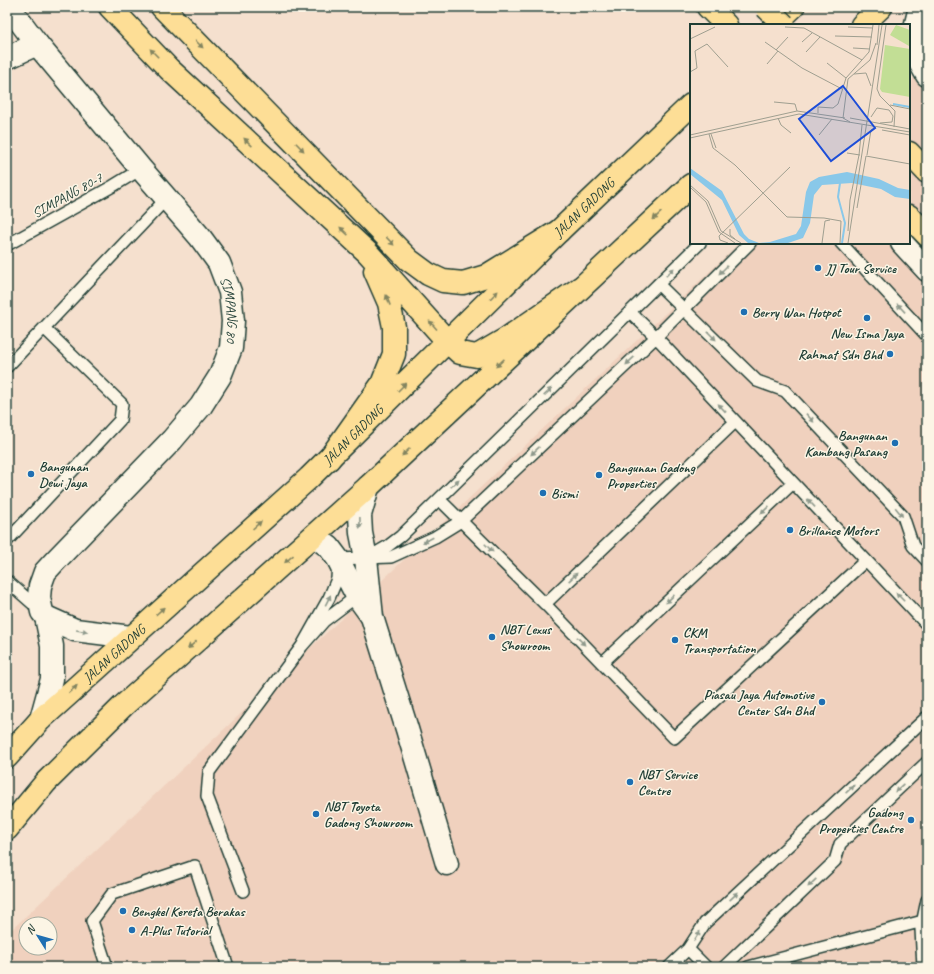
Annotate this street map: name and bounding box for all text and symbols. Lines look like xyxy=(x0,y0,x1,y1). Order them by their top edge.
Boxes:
inset map xyxy=(690,24,910,244)
one-way arrow xyxy=(194,39,204,49)
one-way arrow xyxy=(149,48,159,58)
one-way arrow xyxy=(244,138,253,147)
one-way arrow xyxy=(295,142,305,152)
street label: SIMPANG 80-7 xyxy=(29,169,106,222)
street label: JALAN GADONG xyxy=(549,173,620,242)
one-way arrow xyxy=(652,212,662,221)
one-way arrow xyxy=(339,226,349,235)
one-way arrow xyxy=(385,236,395,246)
place label: JJ Tour Service xyxy=(825,260,897,277)
marker: JJ Tour Service xyxy=(813,263,823,273)
one-way arrow xyxy=(718,266,728,275)
one-way arrow xyxy=(665,267,675,277)
street label: SIMPANG 80 xyxy=(216,274,241,345)
one-way arrow xyxy=(489,291,499,300)
one-way arrow xyxy=(384,293,390,305)
one-way arrow xyxy=(896,303,905,313)
place label: Berry Wan Hotpot xyxy=(752,304,842,321)
marker: Berry Wan Hotpot xyxy=(739,307,749,317)
marker: New Isma Jaya xyxy=(862,313,872,323)
one-way arrow xyxy=(428,320,437,330)
place label: New Isma Jaya xyxy=(831,325,905,342)
one-way arrow xyxy=(707,331,717,341)
place label: Rahmat Sdn Bhd xyxy=(798,346,884,363)
marker: Rahmat Sdn Bhd xyxy=(885,349,895,359)
one-way arrow xyxy=(625,356,635,366)
one-way arrow xyxy=(496,358,505,367)
one-way arrow xyxy=(397,382,407,392)
one-way arrow xyxy=(543,388,553,397)
street label: JALAN GADONG xyxy=(319,400,388,469)
one-way arrow xyxy=(717,403,727,413)
one-way arrow xyxy=(806,413,815,423)
place label: Bangunan Kambang Pasang xyxy=(805,427,888,460)
marker: Bangunan Kambang Pasang xyxy=(890,438,900,448)
one-way arrow xyxy=(530,446,540,455)
one-way arrow xyxy=(401,447,411,457)
place label: Bangunan Dewi Jaya xyxy=(39,458,89,491)
place label: Bangunan Gadong Properties xyxy=(607,459,696,492)
marker: Bangunan Dewi Jaya xyxy=(26,469,36,479)
marker: Bangunan Gadong Properties xyxy=(594,470,604,480)
one-way arrow xyxy=(450,478,460,488)
place label: Bismi xyxy=(551,485,580,502)
marker: Bismi xyxy=(538,488,548,498)
one-way arrow xyxy=(807,498,816,507)
one-way arrow xyxy=(760,505,769,514)
one-way arrow xyxy=(895,507,904,518)
one-way arrow xyxy=(357,517,364,529)
one-way arrow xyxy=(252,520,262,530)
place label: Brillance Motors xyxy=(798,522,880,539)
marker: Brillance Motors xyxy=(785,525,795,535)
one-way arrow xyxy=(422,537,434,544)
one-way arrow xyxy=(484,543,494,553)
one-way arrow xyxy=(284,554,294,563)
one-way arrow xyxy=(568,572,578,582)
one-way arrow xyxy=(895,592,905,602)
one-way arrow xyxy=(325,594,331,606)
one-way arrow xyxy=(665,595,675,604)
one-way arrow xyxy=(155,607,165,616)
street label: JALAN GADONG xyxy=(79,620,151,687)
place label: NBT Lexus Showroom xyxy=(500,621,553,654)
place label: CKM Transportation xyxy=(683,624,756,657)
one-way arrow xyxy=(76,628,88,634)
marker: NBT Lexus Showroom xyxy=(487,632,497,642)
marker: CKM Transportation xyxy=(670,635,680,645)
one-way arrow xyxy=(576,636,585,646)
one-way arrow xyxy=(186,640,197,649)
one-way arrow xyxy=(68,685,79,694)
place label: Piasau Jaya Automotive Center Sdn Bhd xyxy=(704,686,816,719)
marker: Piasau Jaya Automotive Center Sdn Bhd xyxy=(817,697,827,707)
place label: NBT Service Centre xyxy=(638,766,699,799)
marker: NBT Service Centre xyxy=(625,777,635,787)
one-way arrow xyxy=(844,784,855,793)
one-way arrow xyxy=(894,784,904,793)
place label: NBT Toyota Gadong Showroom xyxy=(324,798,414,831)
place label: Gadong Properties Centre xyxy=(819,804,904,837)
marker: NBT Toyota Gadong Showroom xyxy=(311,809,321,819)
marker: Gadong Properties Centre xyxy=(906,815,916,825)
one-way arrow xyxy=(807,878,817,888)
one-way arrow xyxy=(729,892,738,901)
place label: Bengkel Kereta Berakas xyxy=(131,903,246,920)
marker: Bengkel Kereta Berakas xyxy=(118,906,128,916)
north arrow xyxy=(18,916,58,956)
text: N xyxy=(22,921,39,937)
place label: A-Plus Tutorial xyxy=(140,922,213,939)
marker: A-Plus Tutorial xyxy=(127,925,137,935)
one-way arrow xyxy=(693,930,700,942)

